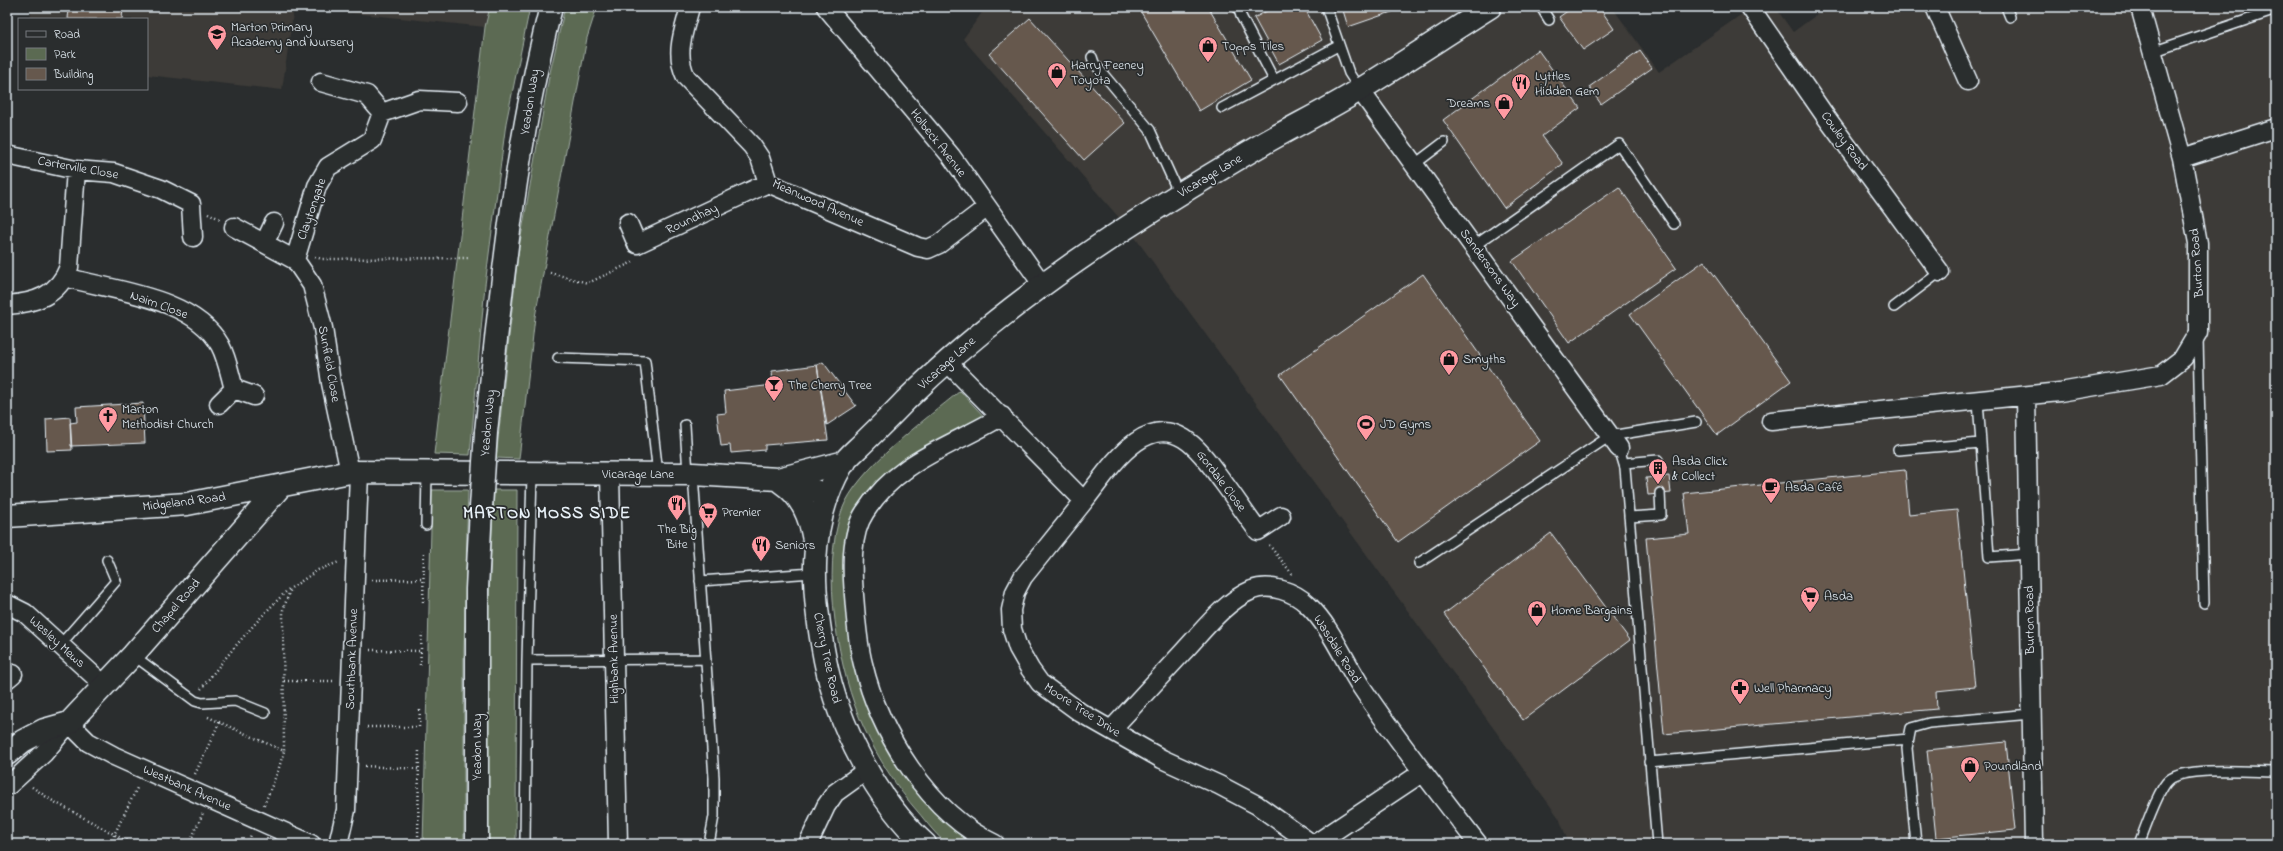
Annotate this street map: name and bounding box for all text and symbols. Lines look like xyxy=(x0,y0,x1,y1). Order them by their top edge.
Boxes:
legend xyxy=(18,18,148,90)
place label: Marton Primary Academy and Nursery xyxy=(231,18,353,53)
school or university icon: Marton Primary Academy and Nursery xyxy=(206,23,228,51)
text: Road xyxy=(54,26,80,44)
shop icon: Topps Tiles xyxy=(1197,35,1219,63)
place label: Topps Tiles xyxy=(1222,37,1284,56)
text: Park xyxy=(54,46,76,64)
place label: Harry Feeney Toyota xyxy=(1071,56,1144,91)
shop icon: Harry Feeney Toyota xyxy=(1046,61,1068,89)
text: Building xyxy=(53,66,93,85)
street label: Yeadon Way xyxy=(515,67,546,137)
place label: Lyttles Hidden Gem xyxy=(1535,67,1599,101)
restaurant icon: Lyttles Hidden Gem xyxy=(1510,72,1532,100)
shop icon: Dreams xyxy=(1493,92,1515,120)
place label: Dreams xyxy=(1446,94,1490,113)
street label: Holbeck Avenue xyxy=(905,105,971,181)
street label: Cowley Road xyxy=(1815,108,1872,176)
street label: Vicarage Lane xyxy=(1173,149,1246,204)
street label: Carterville Close xyxy=(36,152,120,184)
street label: Meanwood Avenue xyxy=(769,174,867,232)
street label: Claytongate xyxy=(293,175,332,243)
street label: Roundhay xyxy=(663,199,722,240)
street label: Sandersons Way xyxy=(1454,225,1525,312)
street label: Burton Road xyxy=(2185,227,2209,299)
street label: Nairn Close xyxy=(127,286,191,324)
street label: Sunfield Close xyxy=(313,324,345,404)
street label: Vicarage Lane xyxy=(913,332,981,396)
shop icon: Smyths xyxy=(1438,348,1460,376)
place label: Smyths xyxy=(1463,350,1506,370)
bar icon: The Cherry Tree xyxy=(763,374,785,402)
place label: The Cherry Tree xyxy=(788,376,872,396)
street label: Yeadon Way xyxy=(476,389,501,457)
place label: Marton Methodist Church xyxy=(122,400,214,434)
church icon: Marton Methodist Church xyxy=(97,405,119,433)
sports icon: JD Gyms xyxy=(1355,413,1377,441)
place label: JD Gyms xyxy=(1380,415,1432,435)
street label: Gordale Close xyxy=(1191,446,1251,516)
place label: Asda Click & Collect xyxy=(1672,452,1728,486)
building icon: Asda Click & Collect xyxy=(1647,457,1669,485)
street label: Vicarage Lane xyxy=(601,465,674,485)
cafe icon: Asda Café xyxy=(1760,476,1782,504)
place label: Asda Café xyxy=(1785,478,1843,497)
street label: Midgeland Road xyxy=(141,487,227,518)
restaurant icon: The Big Bite xyxy=(666,493,688,521)
district label: MARTON MOSS SIDE xyxy=(463,501,631,526)
supermarket icon: Premier xyxy=(697,501,719,529)
place label: Premier xyxy=(722,503,762,522)
place label: The Big Bite xyxy=(657,520,697,554)
restaurant icon: Seniors xyxy=(750,534,772,562)
place label: Seniors xyxy=(775,536,816,555)
street label: Chapel Road xyxy=(147,574,206,637)
supermarket icon: Asda xyxy=(1799,585,1821,613)
street label: Burton Road xyxy=(2020,585,2040,656)
place label: Asda xyxy=(1824,587,1853,606)
shop icon: Home Bargains xyxy=(1526,599,1548,627)
place label: Home Bargains xyxy=(1551,601,1633,621)
street label: Southbank Avenue xyxy=(341,608,363,710)
street label: Cherry Tree Road xyxy=(807,611,846,706)
street label: Wasdale Road xyxy=(1308,611,1366,688)
street label: Wesley Mews xyxy=(24,612,90,673)
street label: Highbank Avenue xyxy=(604,614,625,704)
pharmacy icon: Well Pharmacy xyxy=(1729,677,1751,705)
street label: Moore Tree Drive xyxy=(1040,678,1124,742)
place label: Well Pharmacy xyxy=(1754,679,1832,699)
street label: Yeadon Way xyxy=(468,714,488,780)
shop icon: Poundland xyxy=(1959,755,1981,783)
place label: Poundland xyxy=(1984,757,2042,776)
street label: Westbank Avenue xyxy=(140,760,234,816)

